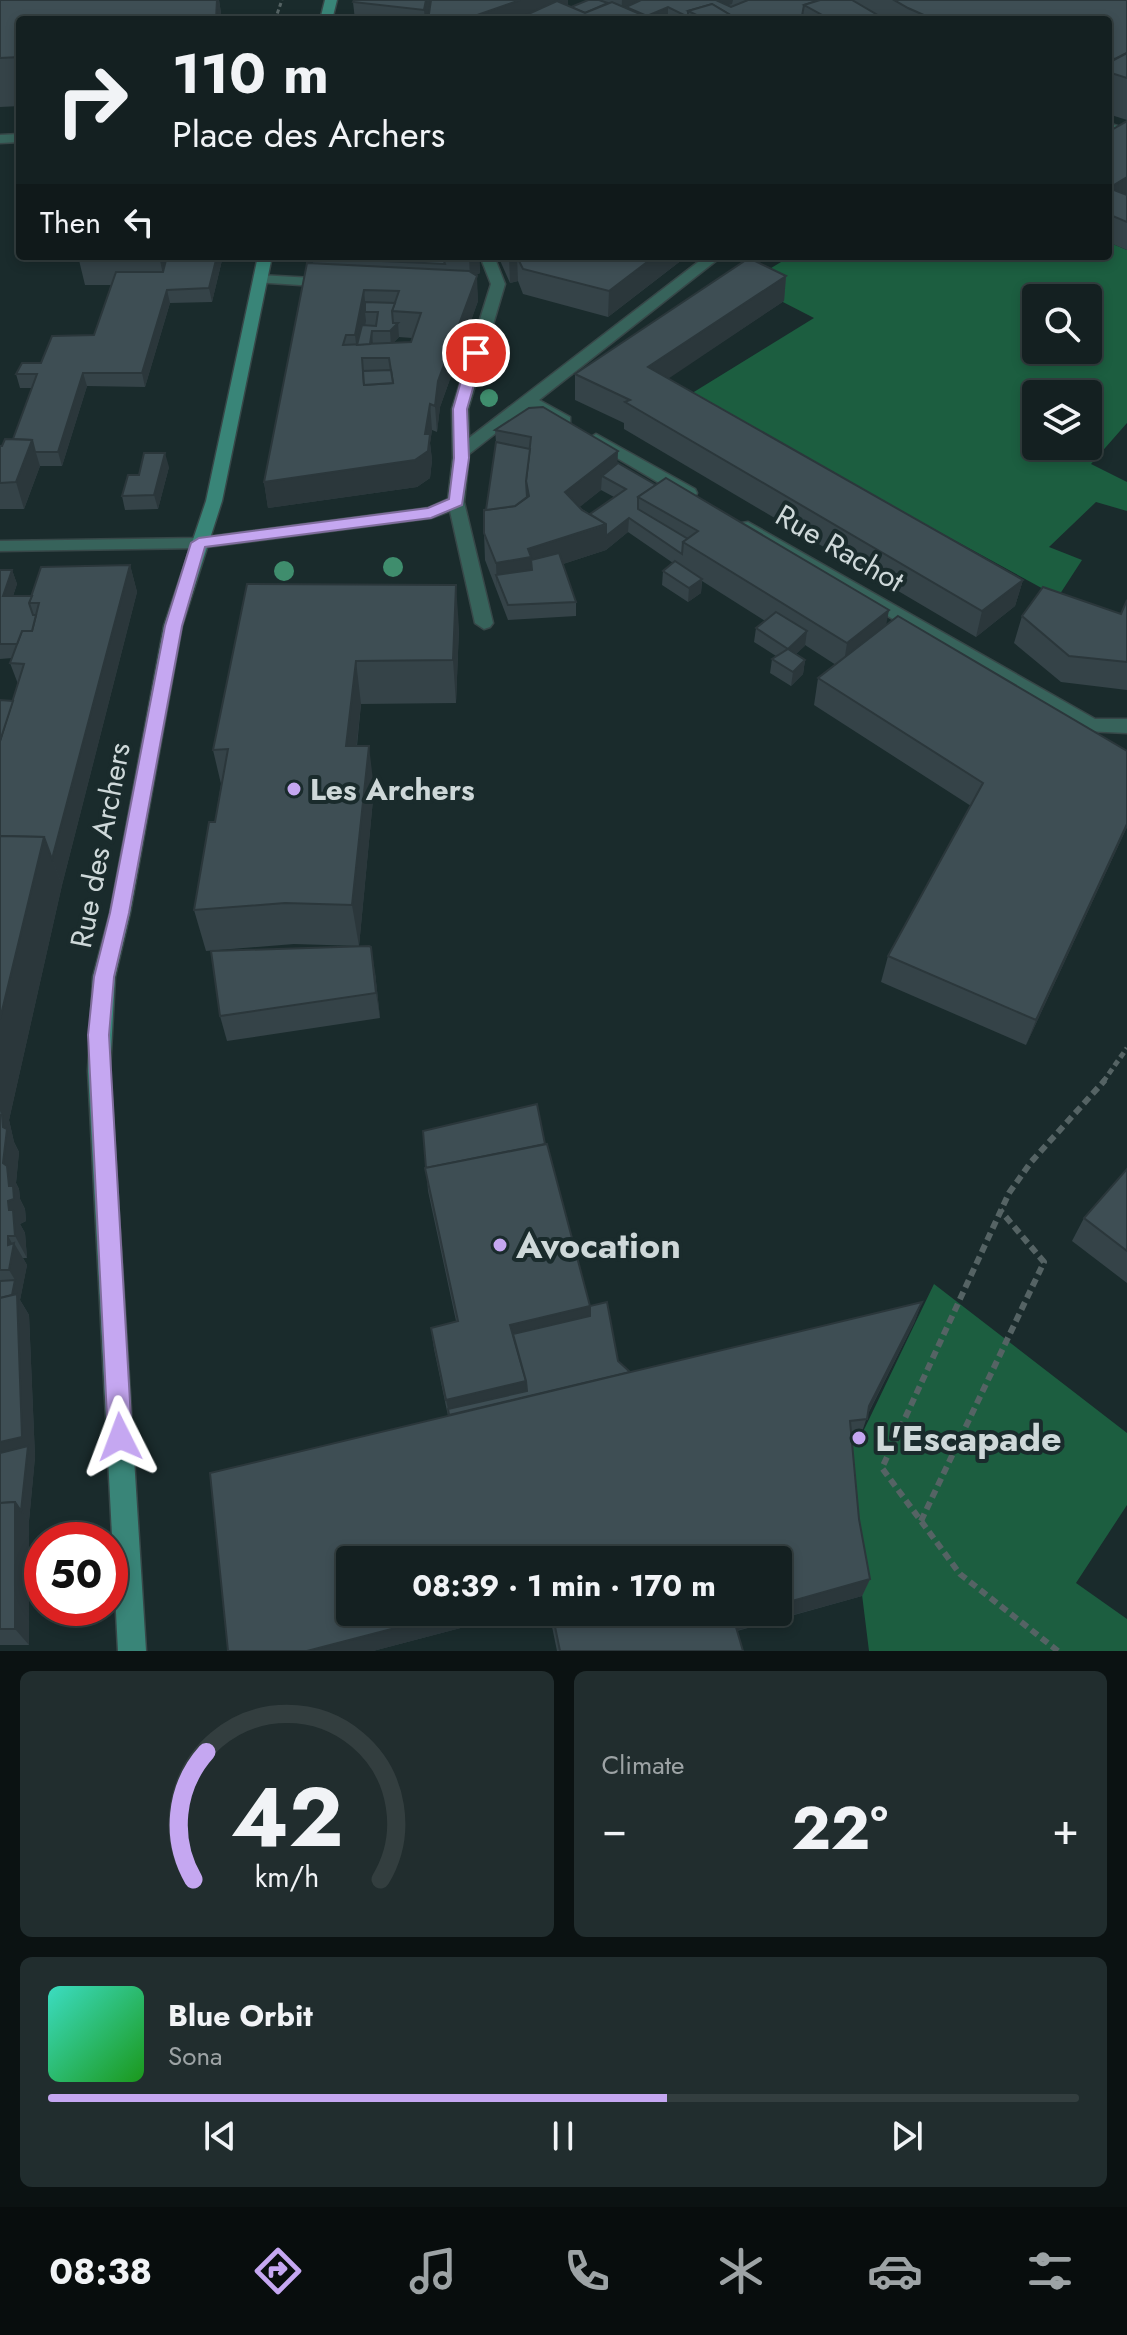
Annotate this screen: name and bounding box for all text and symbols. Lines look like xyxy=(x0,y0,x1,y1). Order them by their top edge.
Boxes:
text: 110 m xyxy=(172,33,329,114)
icon: right xyxy=(40,48,144,152)
text: Place des Archers xyxy=(172,108,445,160)
icon: left xyxy=(117,200,161,244)
text: Then xyxy=(40,201,101,244)
map controls xyxy=(1022,284,1102,460)
button: search xyxy=(1022,284,1102,364)
pin xyxy=(442,319,510,387)
icon: arrive xyxy=(454,331,498,375)
button: layers xyxy=(1022,380,1102,460)
street label: Rue Rachot xyxy=(768,494,913,602)
street label: Rue des Archers xyxy=(59,739,141,951)
place label: Les Archers xyxy=(310,768,475,811)
marker: Les Archers xyxy=(285,780,303,798)
place label: Avocation xyxy=(515,1219,681,1271)
marker: Avocation xyxy=(491,1236,509,1254)
position arrow xyxy=(78,1395,162,1479)
place label: L'Escapade xyxy=(875,1412,1062,1464)
marker: L'Escapade xyxy=(850,1429,868,1447)
speed limit sign: 50 xyxy=(24,1522,128,1626)
text: 08:39 · 1 min · 170 m xyxy=(412,1564,716,1607)
text: Climate xyxy=(602,1746,684,1784)
text: 42 xyxy=(230,1757,343,1877)
text: 22° xyxy=(791,1785,888,1872)
text: − xyxy=(602,1797,627,1861)
text: + xyxy=(1052,1797,1079,1861)
text: km/h xyxy=(254,1856,319,1898)
text: Blue Orbit xyxy=(168,1994,313,2037)
text: Sona xyxy=(168,2037,223,2075)
icon: previous xyxy=(198,2114,242,2158)
icon: pause xyxy=(541,2114,585,2158)
icon: next xyxy=(885,2114,929,2158)
icon: directions xyxy=(250,2243,306,2299)
icon: music xyxy=(405,2243,461,2299)
icon: phone xyxy=(559,2243,615,2299)
icon: climate xyxy=(713,2243,769,2299)
icon: car xyxy=(867,2243,923,2299)
icon: filters xyxy=(1022,2243,1078,2299)
text: 08:38 xyxy=(49,2245,152,2297)

